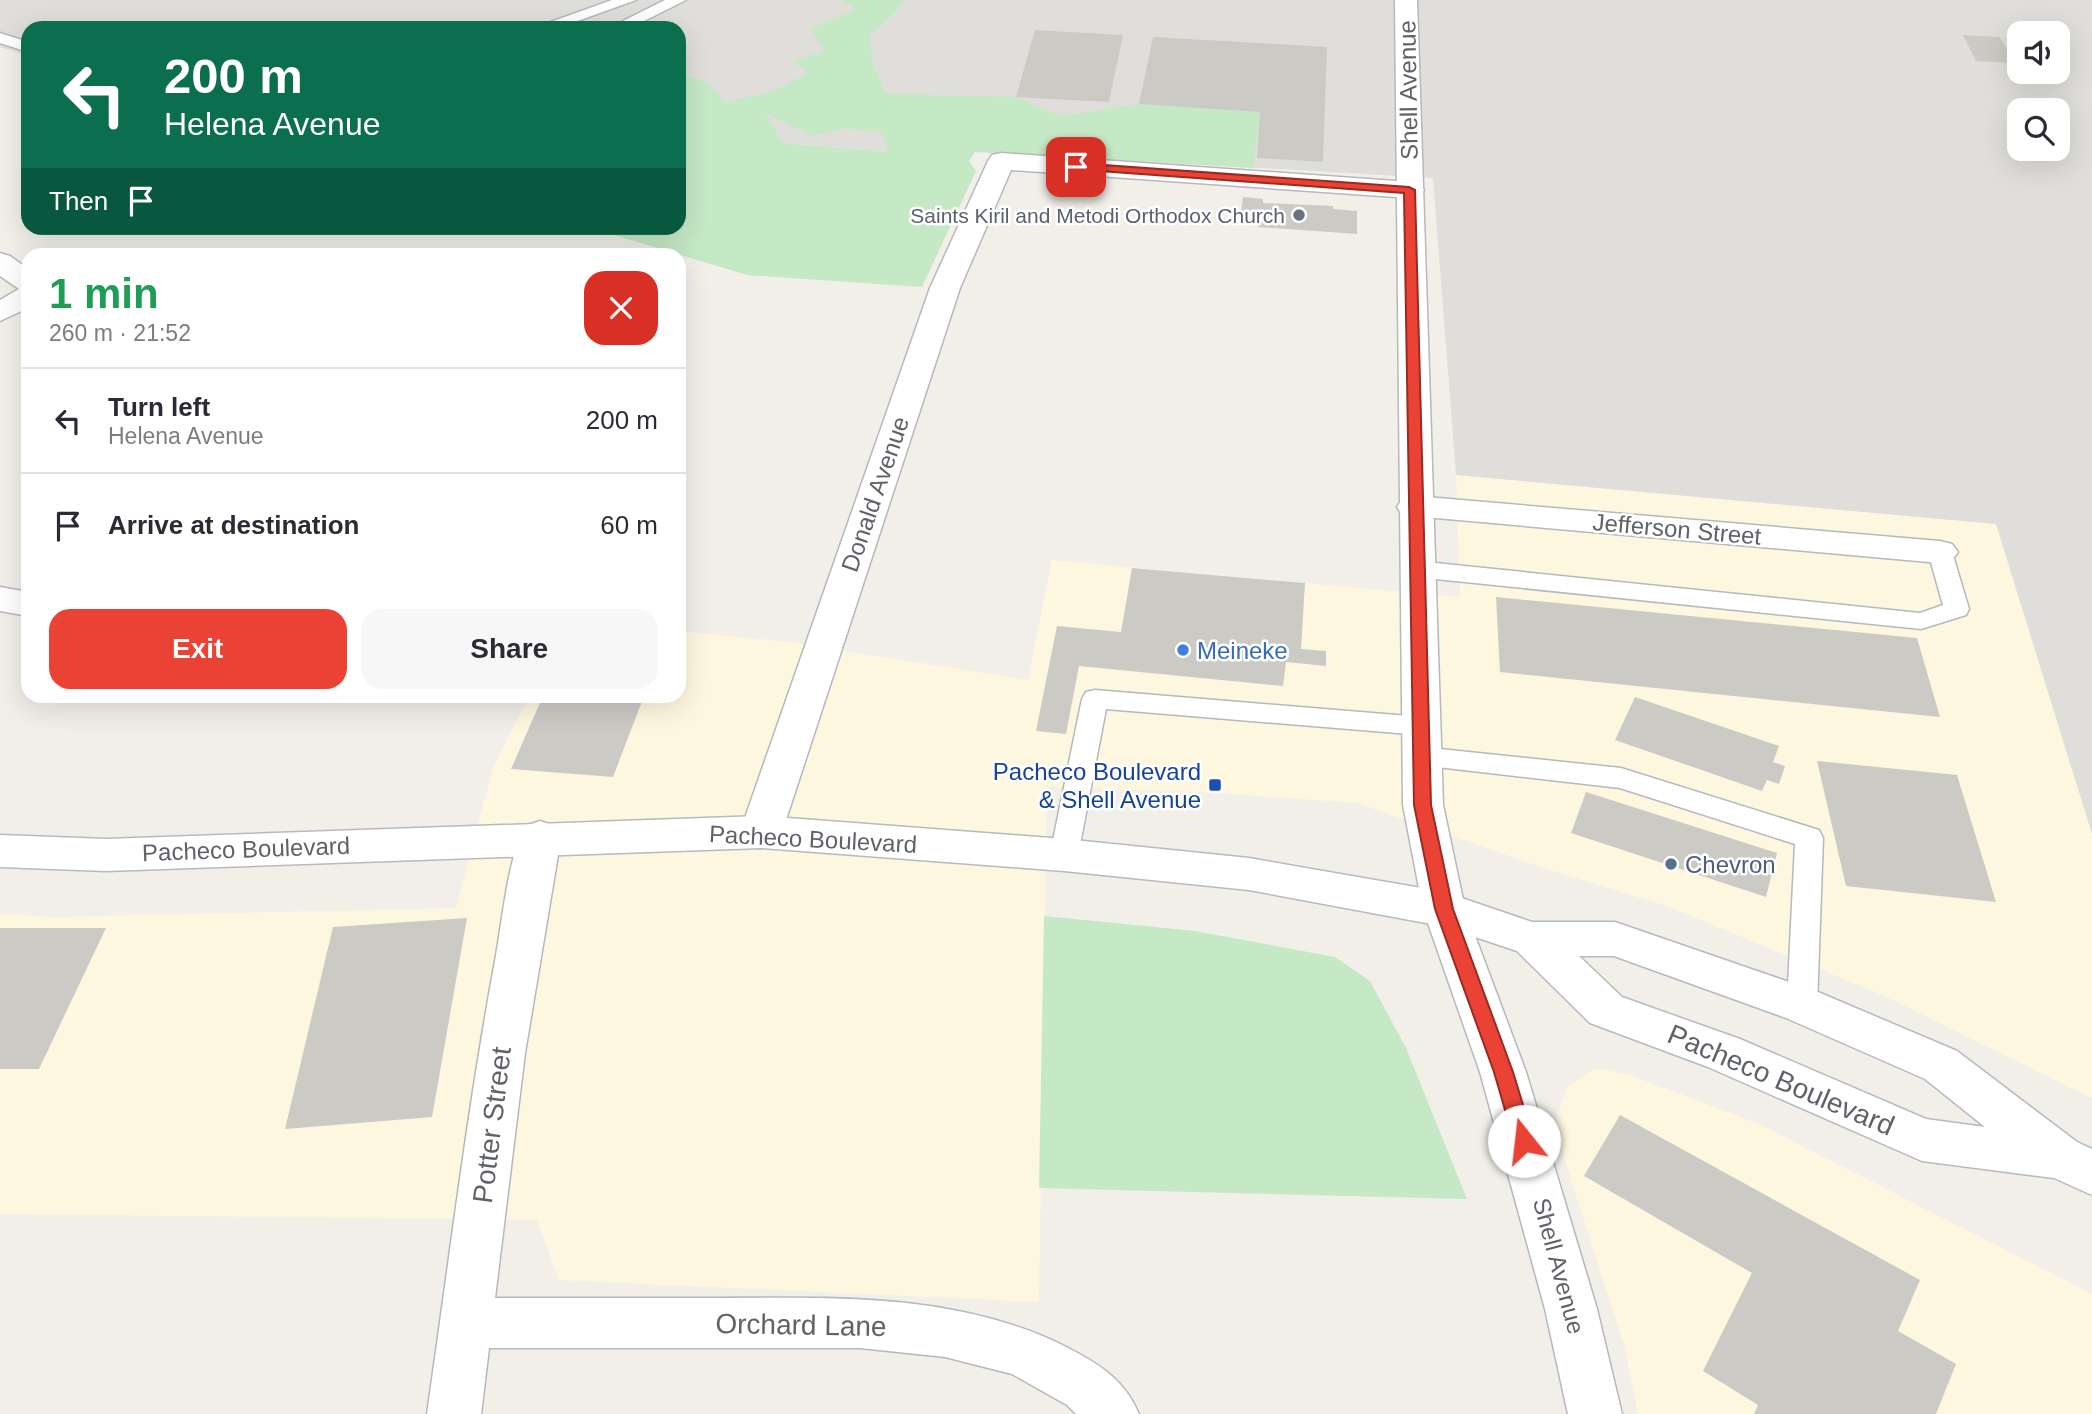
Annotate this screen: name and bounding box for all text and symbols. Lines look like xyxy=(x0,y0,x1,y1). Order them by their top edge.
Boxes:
street label: Shell Avenue xyxy=(1393,20,1423,160)
map controls xyxy=(2007,21,2070,161)
button: sound xyxy=(2007,21,2070,84)
icon: left xyxy=(49,49,140,140)
text: 200 m xyxy=(164,49,303,103)
button: search xyxy=(2007,98,2070,161)
text: Helena Avenue xyxy=(164,106,380,142)
pin xyxy=(1046,137,1106,197)
icon: arrive xyxy=(1057,148,1095,186)
icon: arrive xyxy=(122,182,160,220)
text: Then xyxy=(49,186,108,216)
place label: Saints Kiril and Metodi Orthodox Church xyxy=(910,204,1285,227)
marker: Saints Kiril and Metodi Orthodox Church xyxy=(1291,207,1307,223)
text: 1 min xyxy=(49,270,159,317)
button: close xyxy=(584,271,658,345)
text: 260 m · 21:52 xyxy=(49,320,191,346)
text: Turn left xyxy=(108,392,210,422)
icon: left xyxy=(49,402,87,440)
text: 200 m xyxy=(586,405,658,435)
street label: Donald Avenue xyxy=(836,413,914,575)
text: Helena Avenue xyxy=(108,423,264,449)
icon: arrive xyxy=(49,507,87,545)
street label: Jefferson Street xyxy=(1592,508,1763,550)
text: Arrive at destination xyxy=(108,510,359,540)
text: 60 m xyxy=(600,510,658,540)
button: Exit xyxy=(49,609,347,689)
button: Share xyxy=(361,609,658,689)
place label: Meineke xyxy=(1197,637,1288,664)
marker: Meineke xyxy=(1175,642,1191,658)
place label: Pacheco Boulevard & Shell Avenue xyxy=(993,758,1201,813)
marker: Pacheco Boulevard & Shell Avenue xyxy=(1207,777,1223,793)
street label: Pacheco Boulevard xyxy=(708,820,918,858)
street label: Pacheco Boulevard xyxy=(142,832,350,866)
place label: Chevron xyxy=(1685,851,1776,878)
marker: Chevron xyxy=(1663,856,1679,872)
street label: Pacheco Boulevard xyxy=(1663,1018,1899,1142)
street label: Potter Street xyxy=(467,1045,517,1205)
position arrow xyxy=(1487,1104,1561,1178)
street label: Shell Avenue xyxy=(1528,1195,1590,1337)
street label: Orchard Lane xyxy=(715,1308,887,1342)

